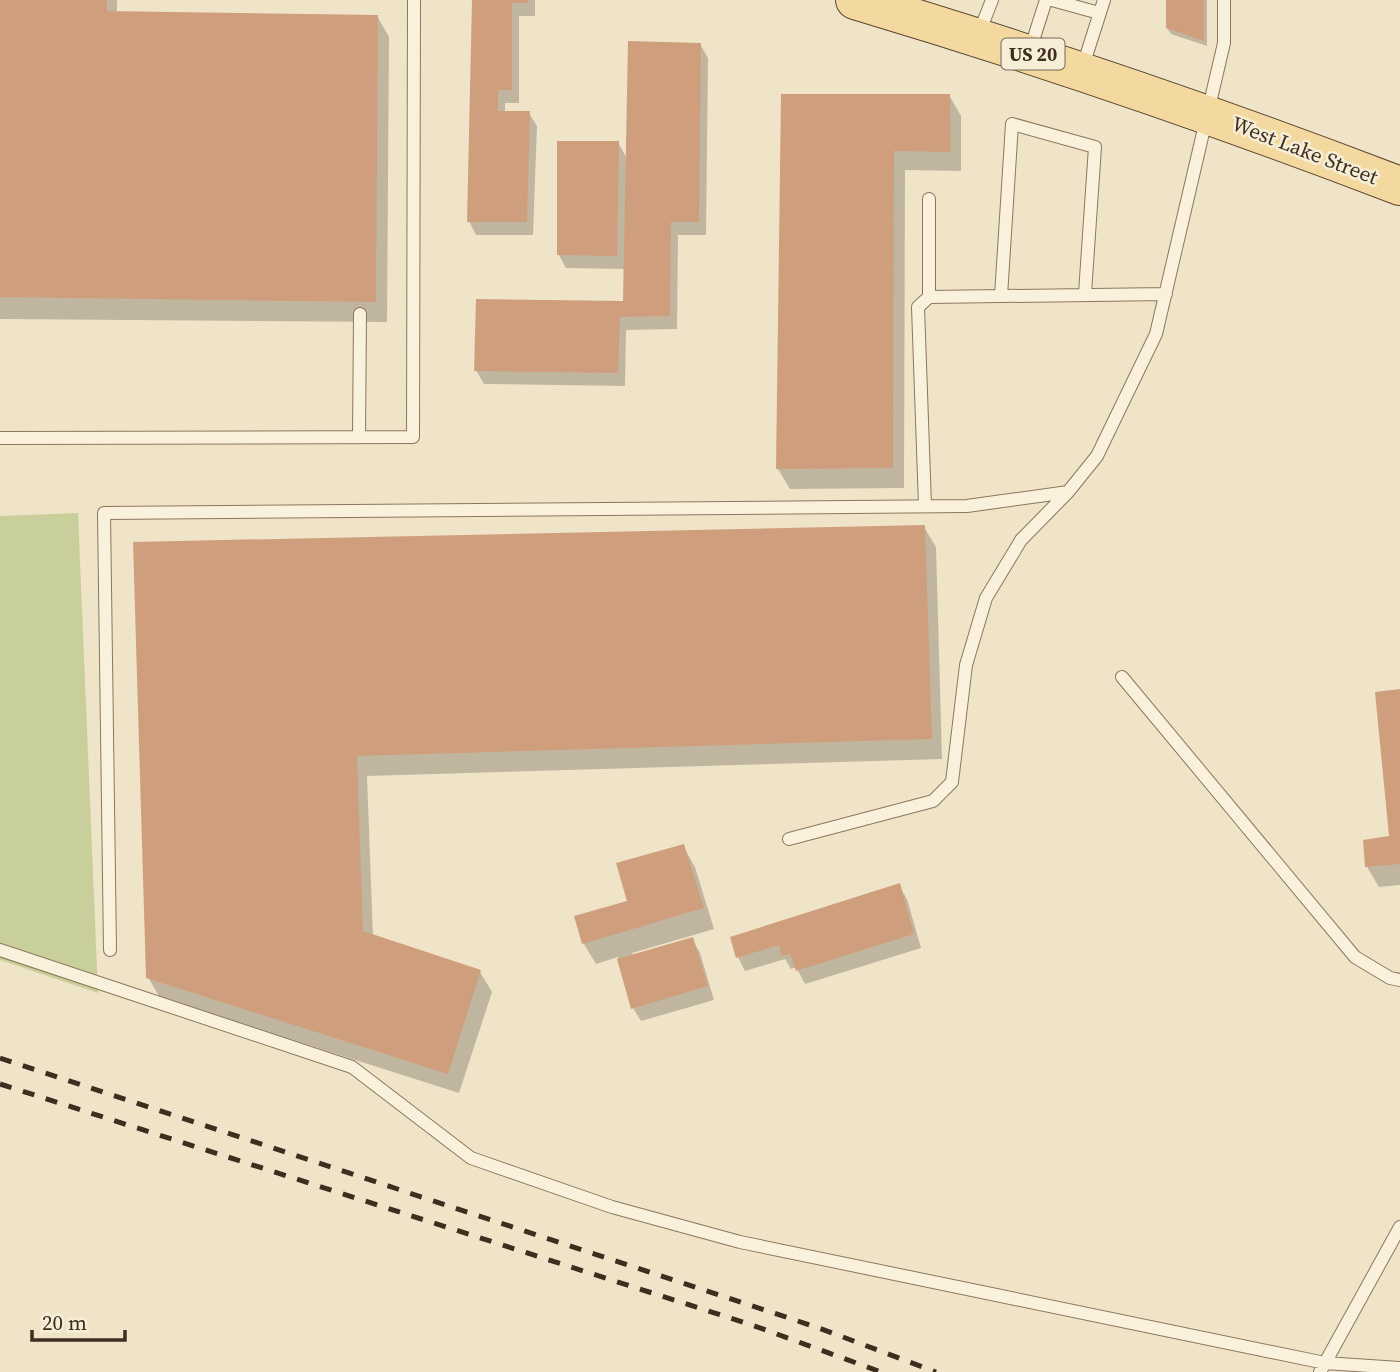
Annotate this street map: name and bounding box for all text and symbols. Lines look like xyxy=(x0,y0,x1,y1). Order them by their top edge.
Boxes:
road number: US 20 xyxy=(1002,38,1064,70)
street label: West Lake Street xyxy=(1228,109,1382,191)
scale bar xyxy=(32,1298,124,1342)
text: 20 m xyxy=(42,1308,87,1337)

